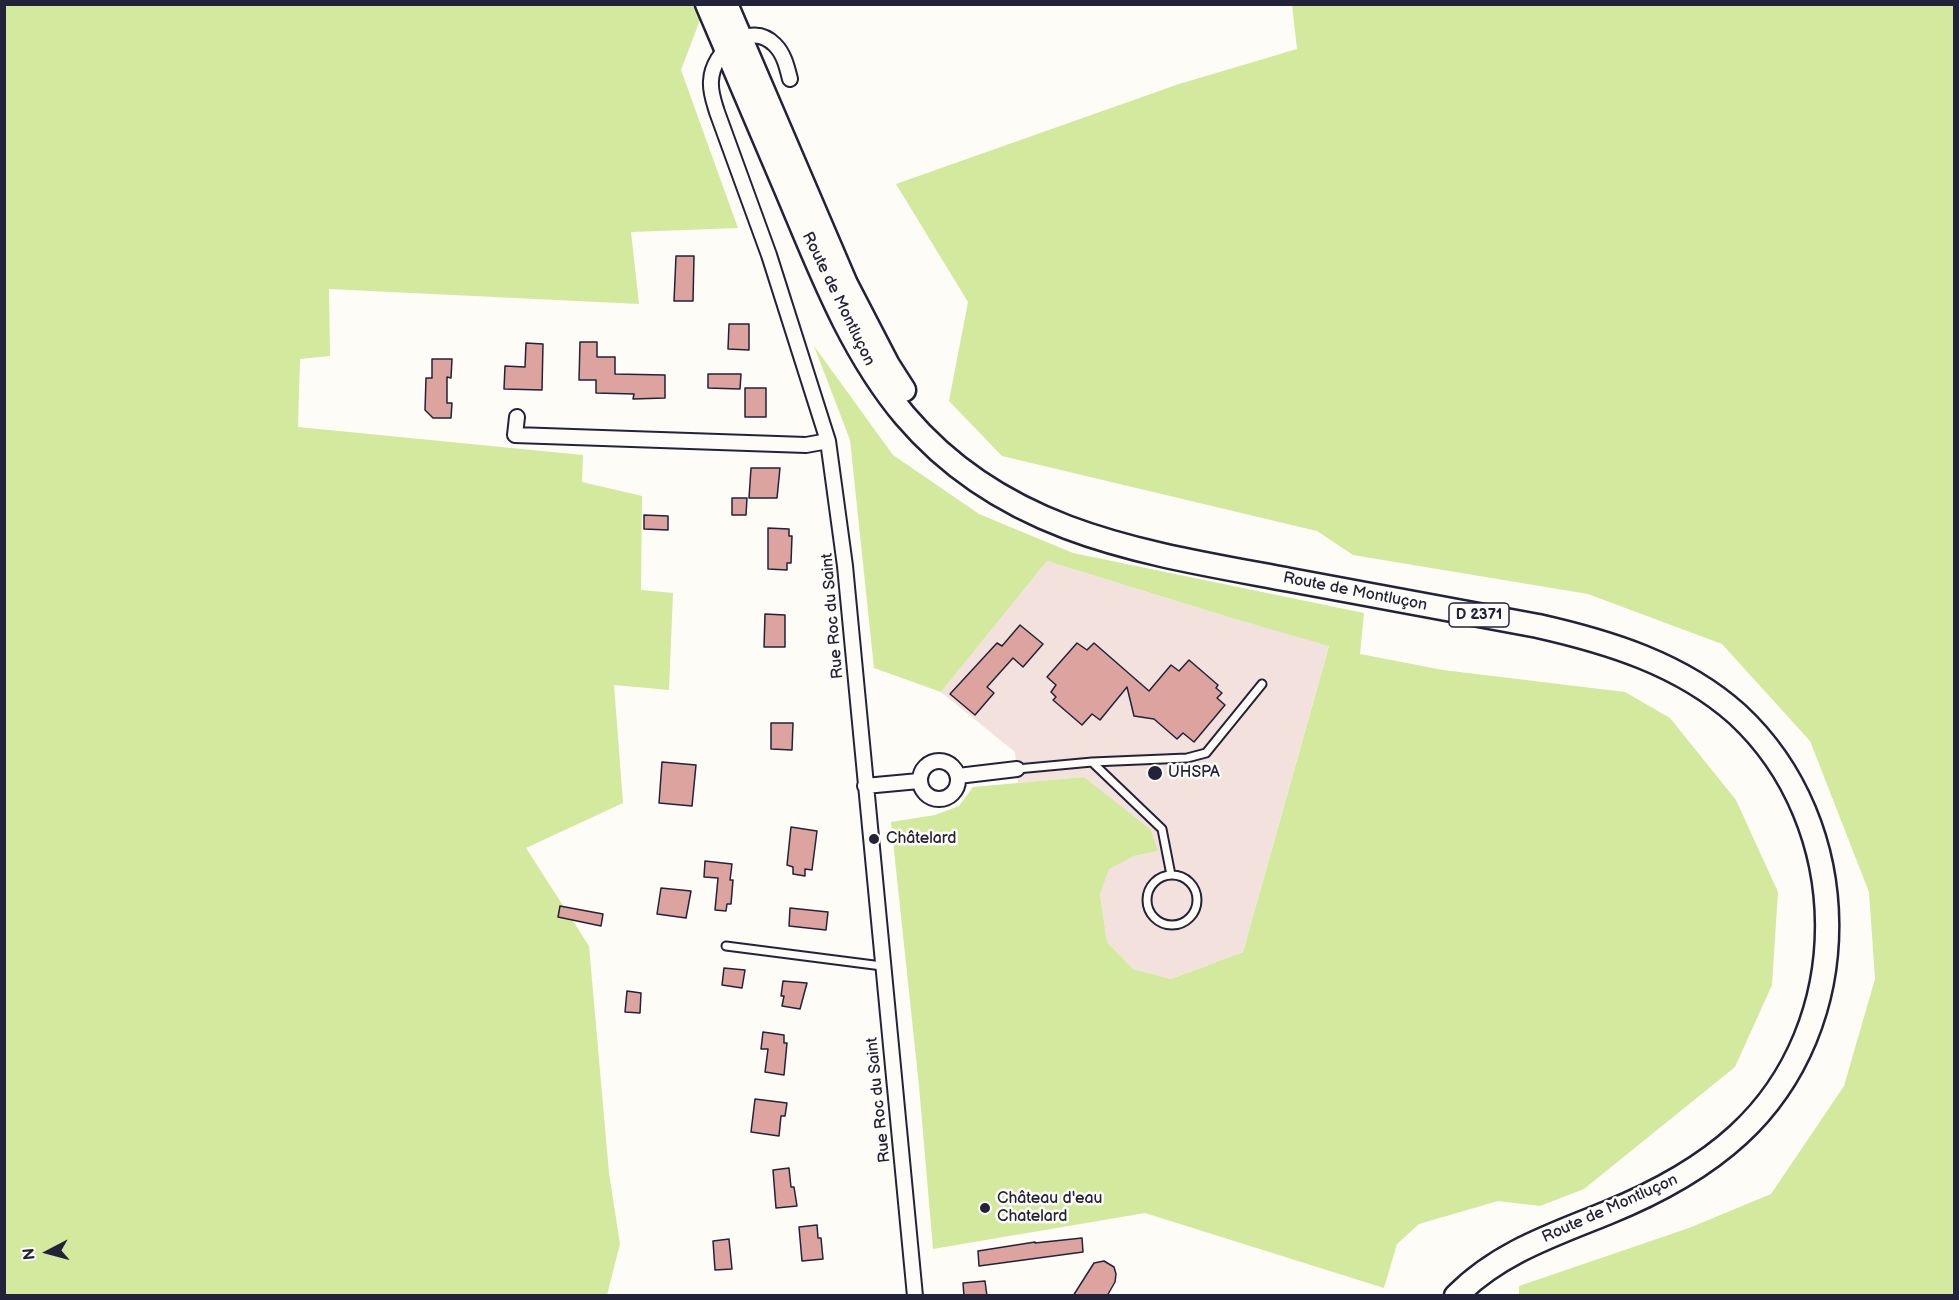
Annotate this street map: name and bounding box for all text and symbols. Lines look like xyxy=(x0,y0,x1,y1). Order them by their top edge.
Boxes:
street label: Route de Montluçon xyxy=(797,229,879,369)
street label: Rue Roc du Saint xyxy=(818,552,848,680)
street label: Route de Montluçon xyxy=(1281,569,1429,615)
road number: D 2371 xyxy=(1449,603,1509,627)
place label: UHSPA xyxy=(1168,763,1220,783)
marker: UHSPA xyxy=(1146,764,1164,782)
place label: Châtelard xyxy=(886,829,956,849)
marker: Châtelard xyxy=(867,832,881,846)
street label: Rue Roc du Saint xyxy=(863,1036,895,1164)
street label: Route de Montluçon xyxy=(1539,1170,1681,1248)
place label: Château d'eau Chatelard xyxy=(997,1189,1102,1227)
marker: Château d'eau Chatelard xyxy=(978,1201,992,1215)
north arrow xyxy=(18,1222,78,1282)
text: N xyxy=(20,1247,40,1261)

